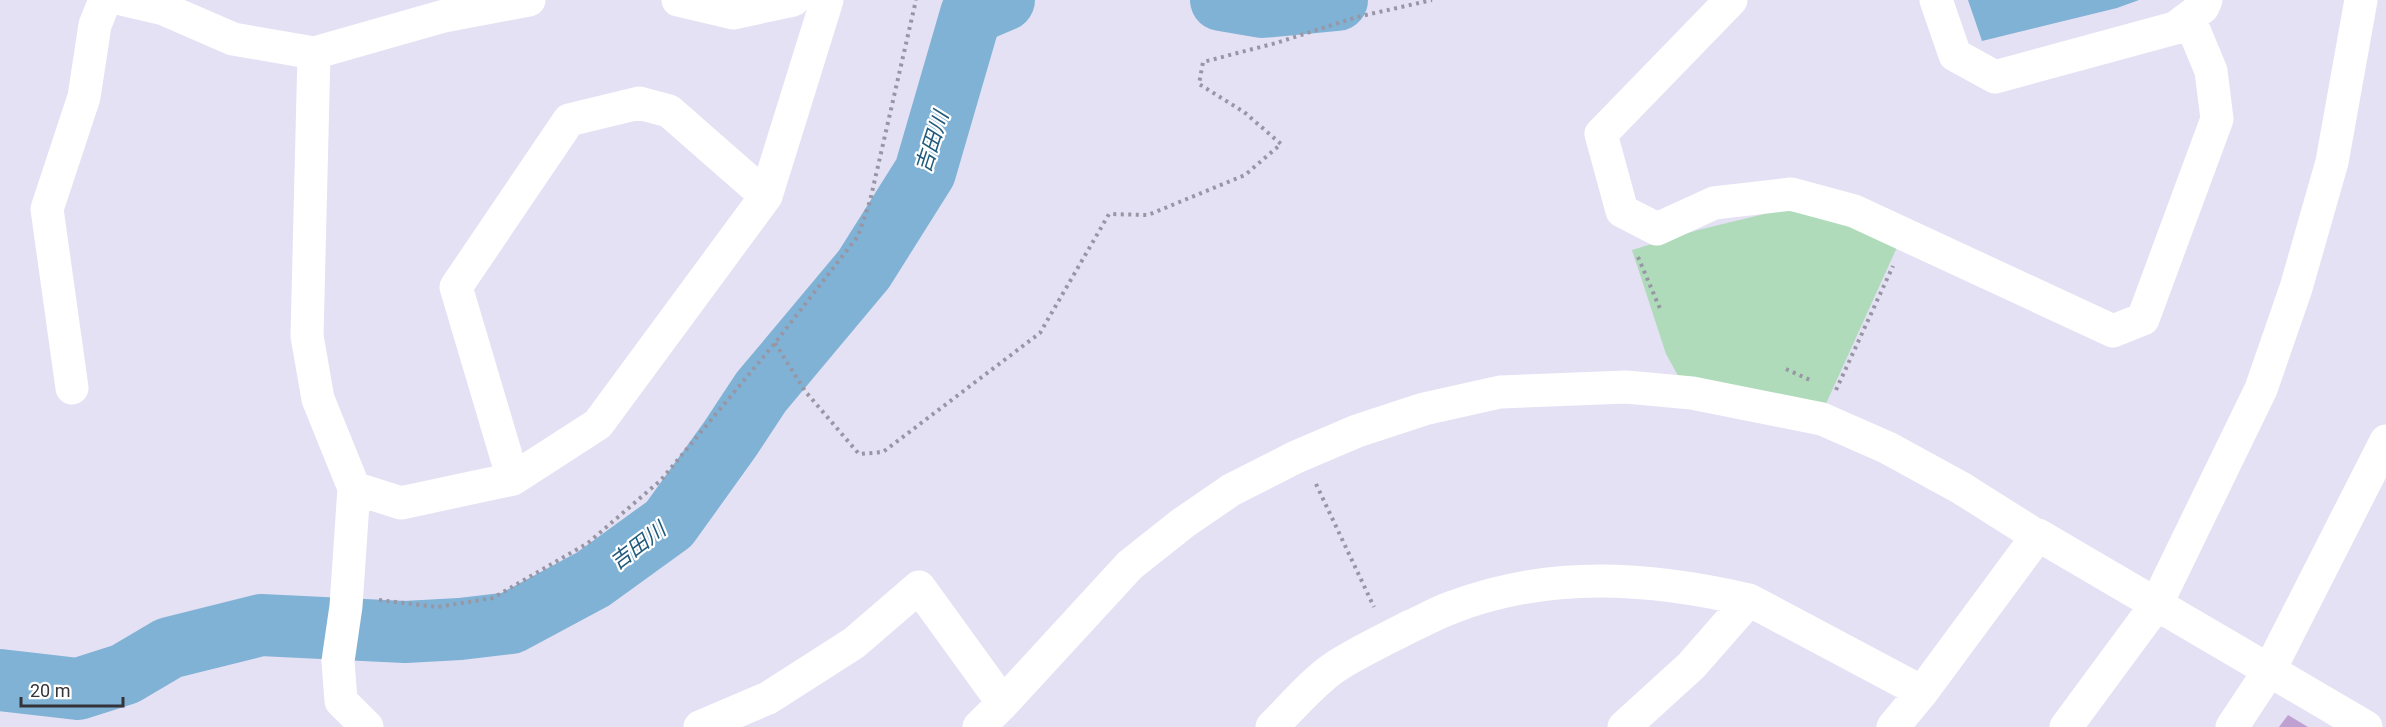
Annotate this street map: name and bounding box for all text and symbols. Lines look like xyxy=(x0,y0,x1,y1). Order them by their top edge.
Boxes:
water label: 吉田川 xyxy=(911,106,954,176)
water label: 吉田川 xyxy=(606,516,672,575)
scale bar xyxy=(21,670,123,708)
text: 20 m xyxy=(30,680,70,701)

